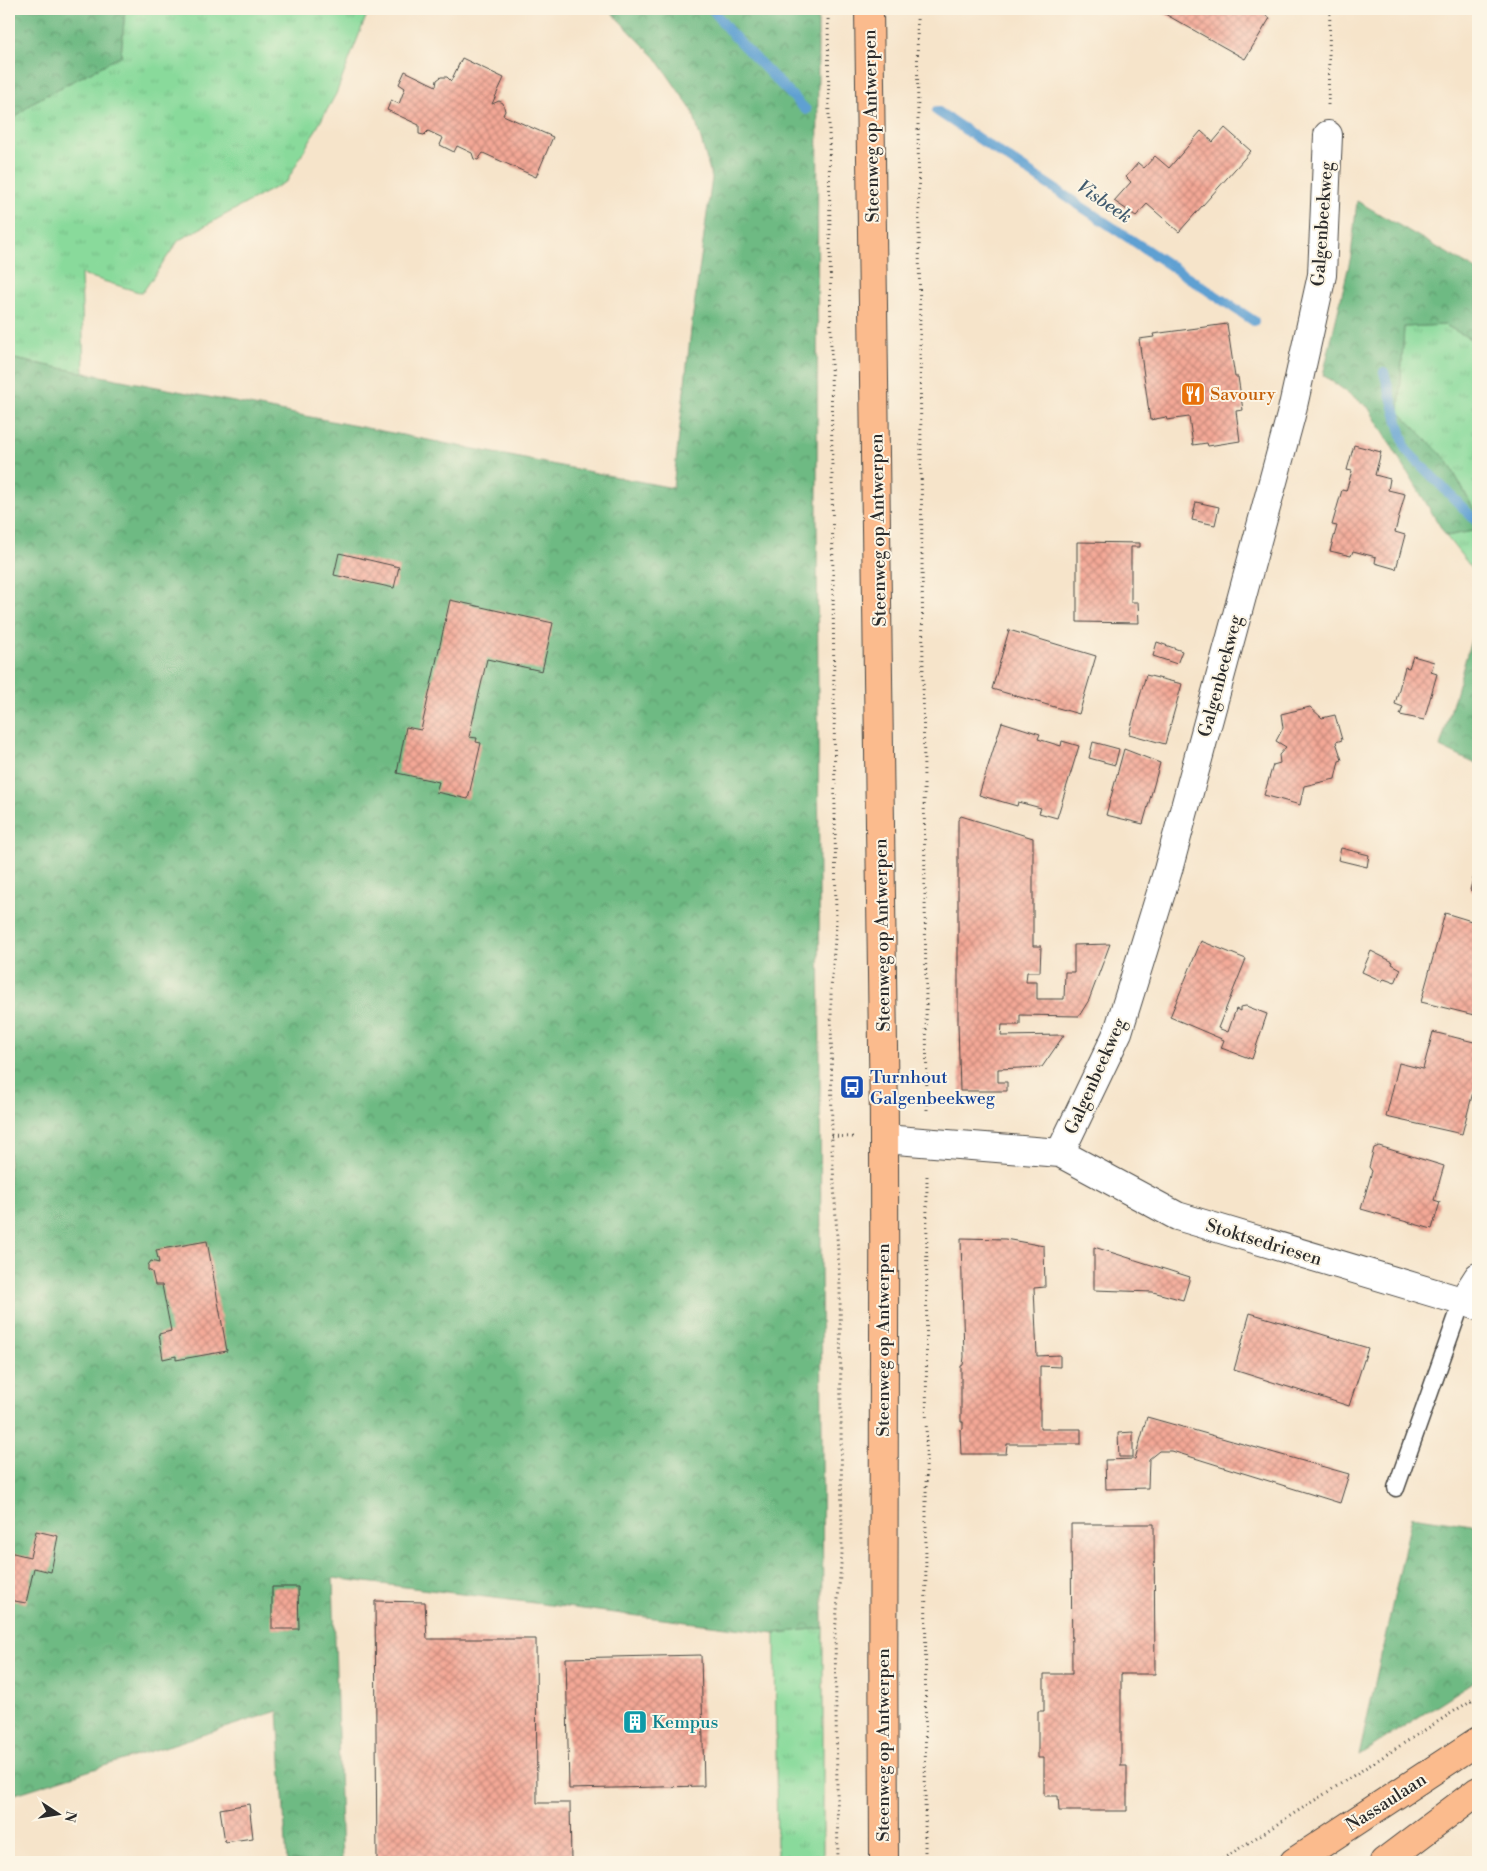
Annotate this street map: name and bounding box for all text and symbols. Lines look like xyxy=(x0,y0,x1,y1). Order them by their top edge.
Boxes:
street label: Steenweg op Antwerpen xyxy=(858,29,885,223)
street label: Galgenbeekweg xyxy=(1307,160,1338,287)
water label: Visbeek xyxy=(1072,175,1136,229)
restaurant icon: Savoury xyxy=(1180,381,1206,407)
place label: Savoury xyxy=(1210,383,1276,406)
street label: Steenweg op Antwerpen xyxy=(865,433,892,627)
street label: Galgenbeekweg xyxy=(1193,612,1248,740)
street label: Steenweg op Antwerpen xyxy=(869,838,896,1032)
street label: Galgenbeekweg xyxy=(1059,1014,1132,1138)
place label: Turnhout Galgenbeekweg xyxy=(870,1066,996,1110)
bus stop icon: Turnhout Galgenbeekweg xyxy=(839,1074,865,1100)
street label: Stoktsedriesen xyxy=(1203,1214,1325,1271)
street label: Steenweg op Antwerpen xyxy=(872,1243,895,1437)
street label: Steenweg op Antwerpen xyxy=(872,1648,895,1842)
building icon: Kempus xyxy=(622,1709,648,1735)
place label: Kempus xyxy=(652,1711,718,1734)
street label: Nassaulaan xyxy=(1342,1768,1431,1837)
north arrow xyxy=(32,1788,82,1838)
text: N xyxy=(60,1809,80,1824)

